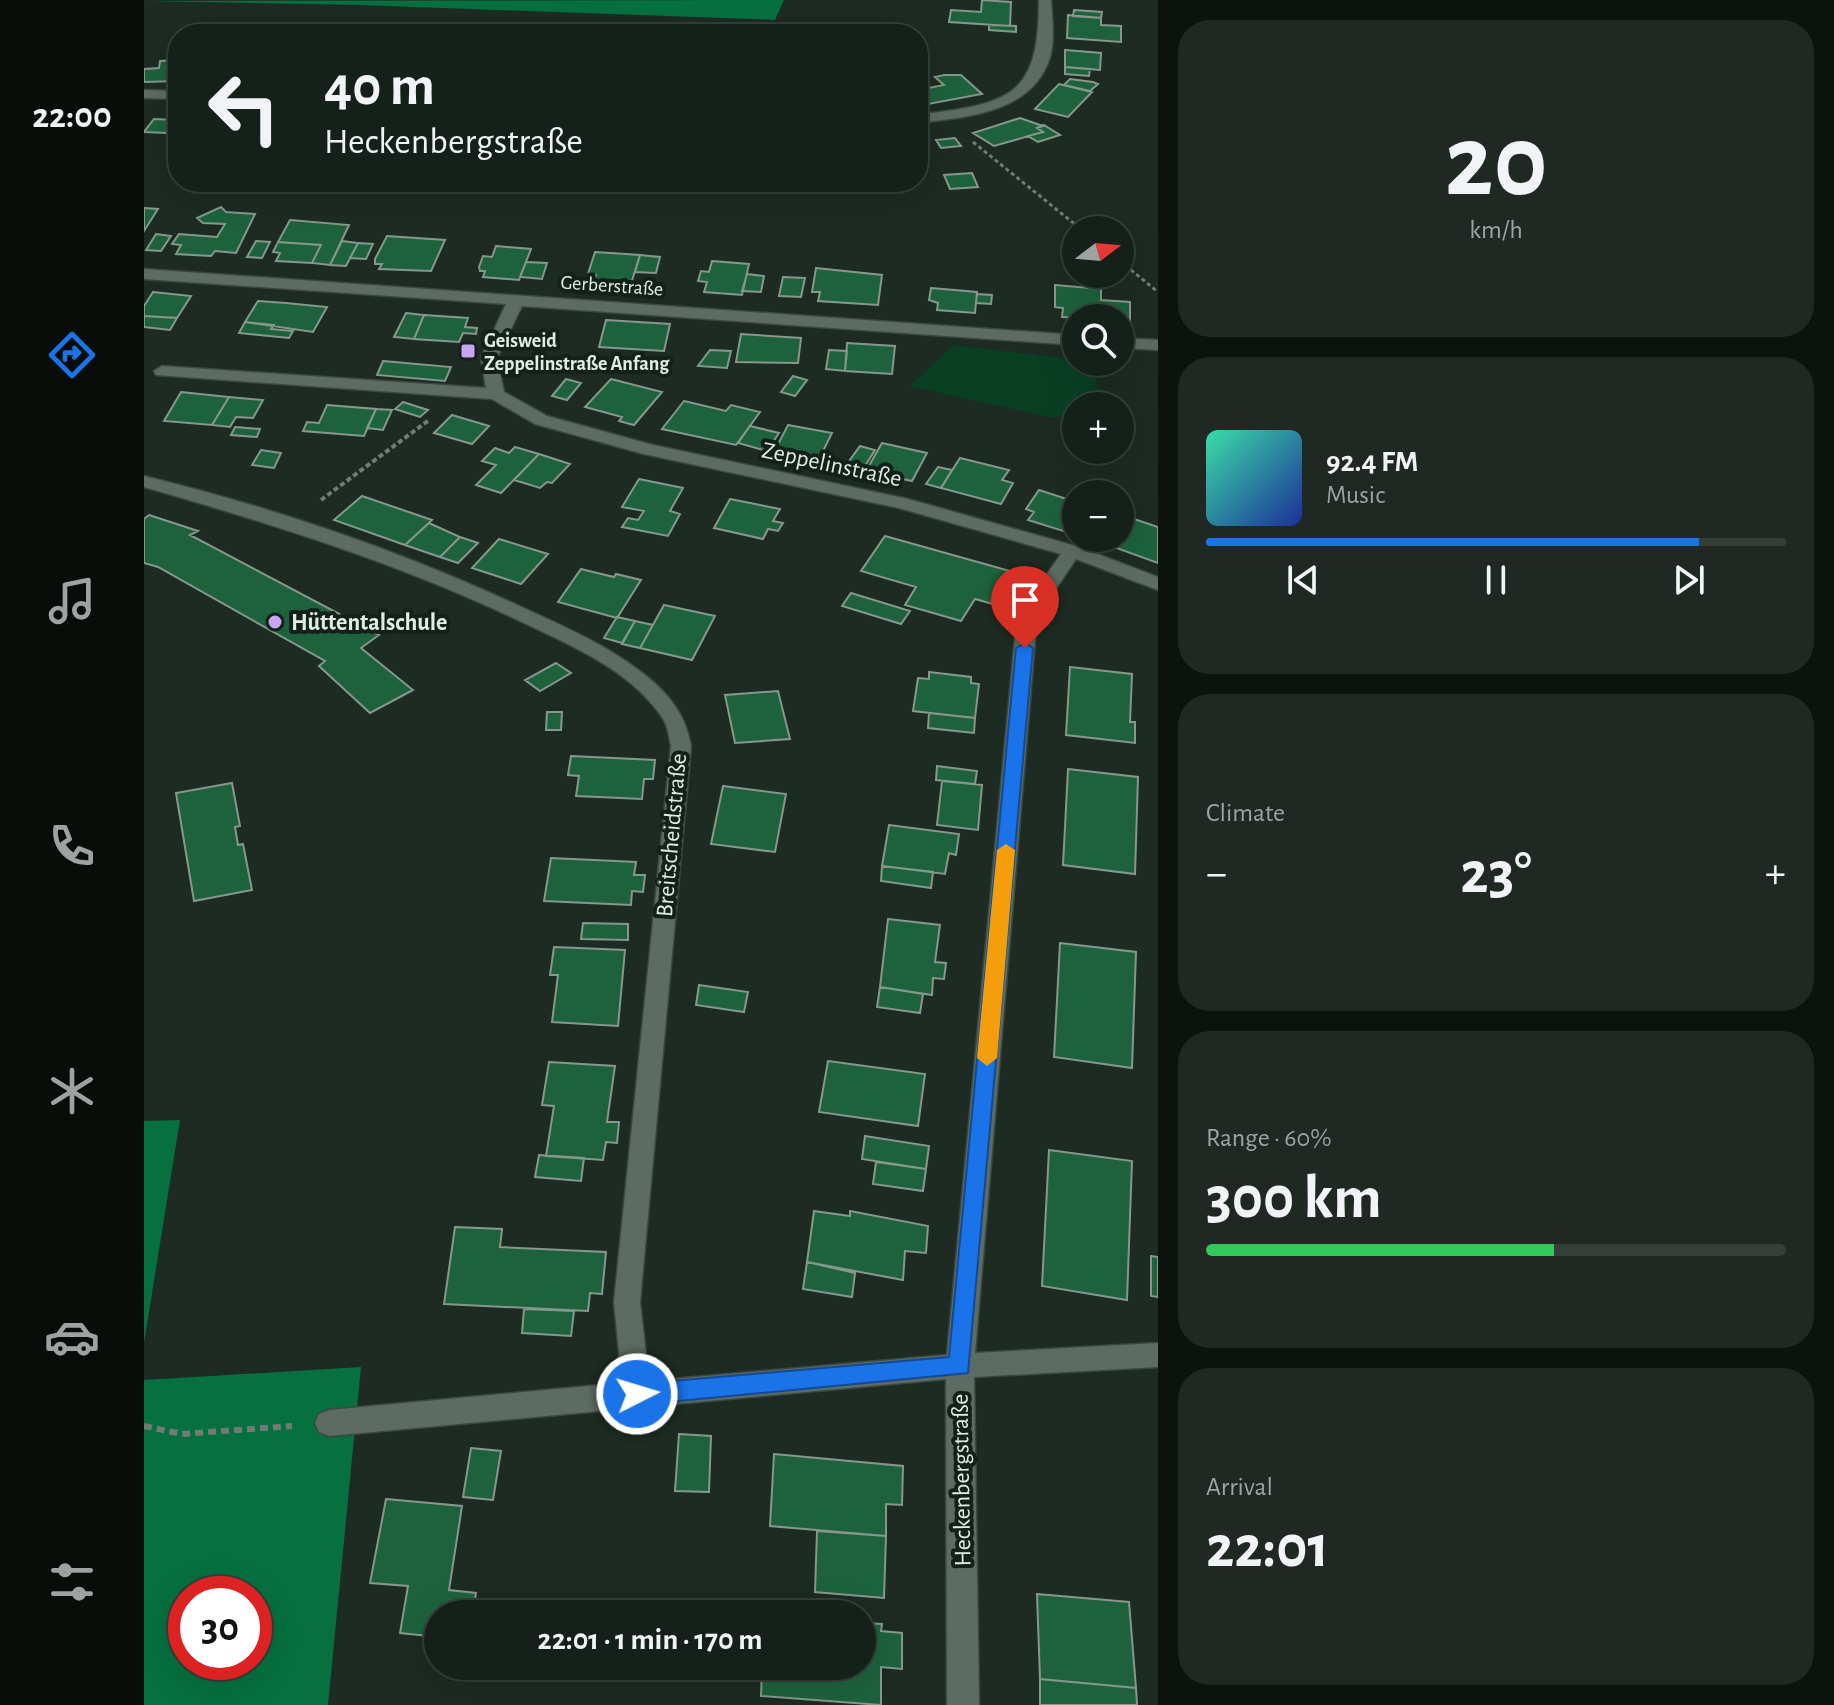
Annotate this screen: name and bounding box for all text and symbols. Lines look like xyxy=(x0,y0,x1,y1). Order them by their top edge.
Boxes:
icon: left xyxy=(192,56,296,160)
text: 40 m xyxy=(324,59,435,115)
text: 22:00 xyxy=(32,98,112,134)
text: 20 xyxy=(1444,111,1548,215)
text: Heckenbergstraße xyxy=(324,124,583,160)
north arrow xyxy=(1062,216,1134,288)
map controls xyxy=(1062,216,1134,552)
text: km/h xyxy=(1469,217,1523,243)
street label: Gerberstraße xyxy=(560,272,664,300)
button: search xyxy=(1062,304,1134,376)
icon: directions xyxy=(44,327,100,383)
place label: Geisweid Zeppelinstraße Anfang xyxy=(484,331,670,374)
marker: Geisweid Zeppelinstraße Anfang xyxy=(459,342,477,360)
button: + xyxy=(1062,392,1134,464)
street label: Zeppelinstraße xyxy=(760,438,904,491)
text: 92.4 FM xyxy=(1326,447,1418,477)
button: − xyxy=(1062,480,1134,552)
text: Music xyxy=(1326,482,1385,508)
icon: previous xyxy=(1281,558,1325,602)
icon: pause xyxy=(1474,558,1518,602)
icon: next xyxy=(1667,558,1711,602)
pin xyxy=(991,566,1059,648)
icon: music xyxy=(44,573,100,629)
icon: arrive xyxy=(1003,578,1047,622)
place label: Hüttentalschule xyxy=(291,611,447,635)
marker: Hüttentalschule xyxy=(266,613,284,631)
street label: Breitscheidstraße xyxy=(653,752,691,918)
text: Climate xyxy=(1206,800,1285,826)
icon: phone xyxy=(44,818,100,874)
text: 23° xyxy=(1460,844,1532,904)
text: − xyxy=(1206,852,1227,896)
text: + xyxy=(1765,852,1786,896)
icon: climate xyxy=(44,1063,100,1119)
text: Range · 60% xyxy=(1206,1125,1332,1151)
text: 300 km xyxy=(1206,1169,1382,1229)
icon: car xyxy=(44,1309,100,1365)
position arrow xyxy=(595,1352,679,1436)
street label: Heckenbergstraße xyxy=(948,1393,976,1566)
text: Arrival xyxy=(1206,1474,1273,1500)
text: 22:01 xyxy=(1206,1518,1329,1578)
icon: filters xyxy=(44,1554,100,1610)
speed limit sign: 30 xyxy=(168,1576,272,1680)
text: 22:01 · 1 min · 170 m xyxy=(538,1625,762,1655)

